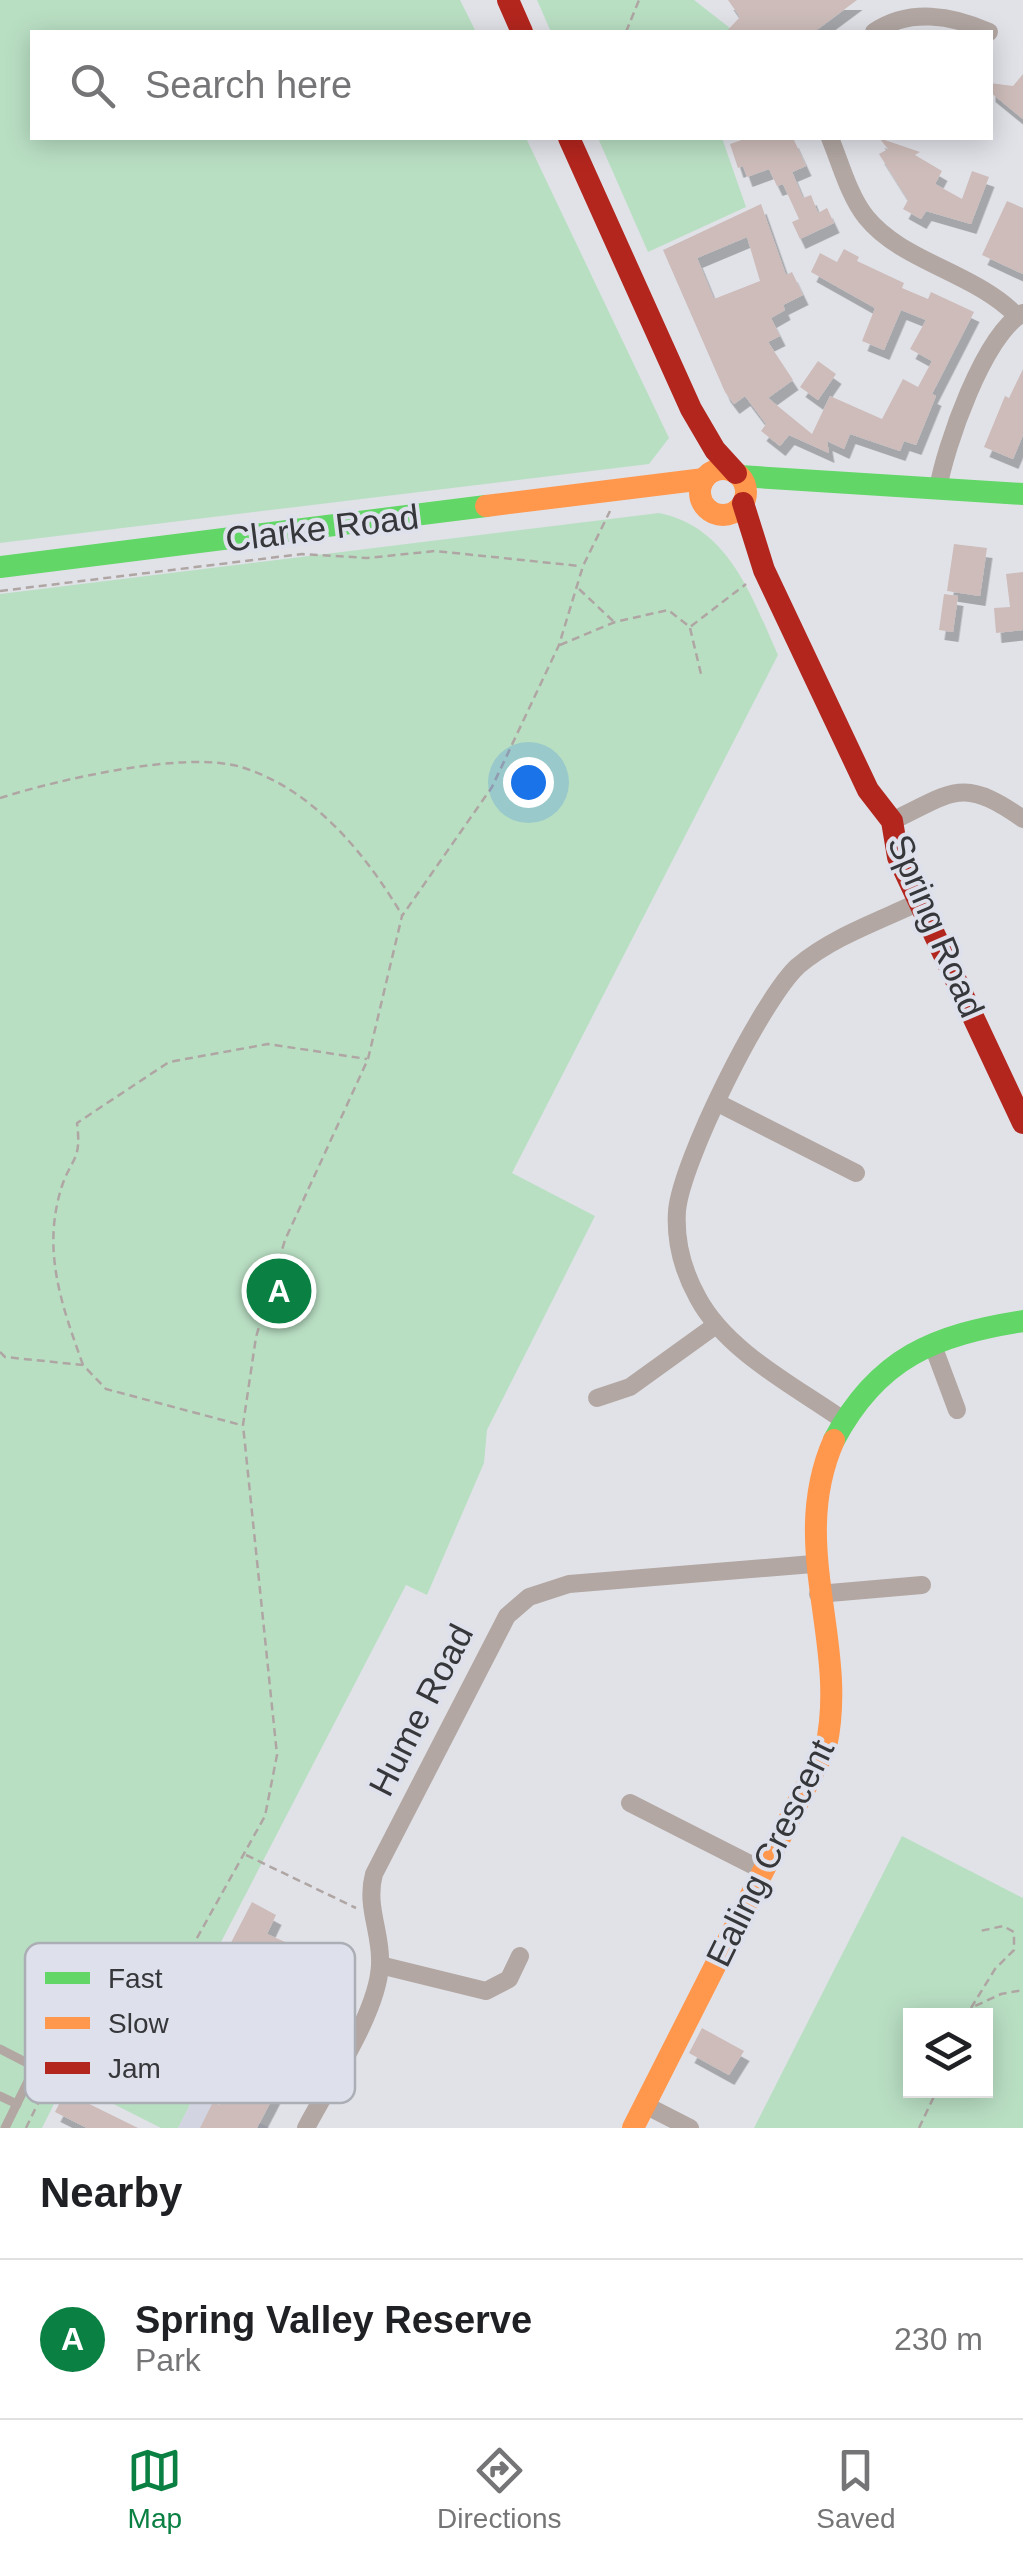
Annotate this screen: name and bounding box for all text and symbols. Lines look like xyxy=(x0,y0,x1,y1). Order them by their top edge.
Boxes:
search box xyxy=(30,30,993,140)
icon: search xyxy=(65,58,120,113)
text: Search here xyxy=(145,64,352,106)
street label: Clarke Road xyxy=(223,496,421,559)
your location xyxy=(503,757,554,808)
street label: Spring Road xyxy=(880,829,992,1023)
pin: A xyxy=(246,1254,312,1328)
street label: Hume Road xyxy=(361,1618,480,1802)
street label: Ealing Crescent xyxy=(698,1733,841,1972)
legend xyxy=(25,1943,355,2103)
text: Fast xyxy=(108,1963,163,1994)
text: Slow xyxy=(108,2008,169,2039)
map controls xyxy=(903,2008,993,2098)
button: layers xyxy=(903,2008,993,2098)
text: Jam xyxy=(108,2053,161,2084)
text: Nearby xyxy=(40,2169,182,2216)
text: Spring Valley Reserve xyxy=(135,2299,532,2341)
text: A xyxy=(61,2321,84,2357)
text: 230 m xyxy=(894,2321,983,2357)
text: Park xyxy=(135,2342,201,2378)
tab: Map xyxy=(127,2443,182,2535)
tab: Directions xyxy=(437,2443,562,2535)
tab: Saved xyxy=(816,2443,896,2535)

